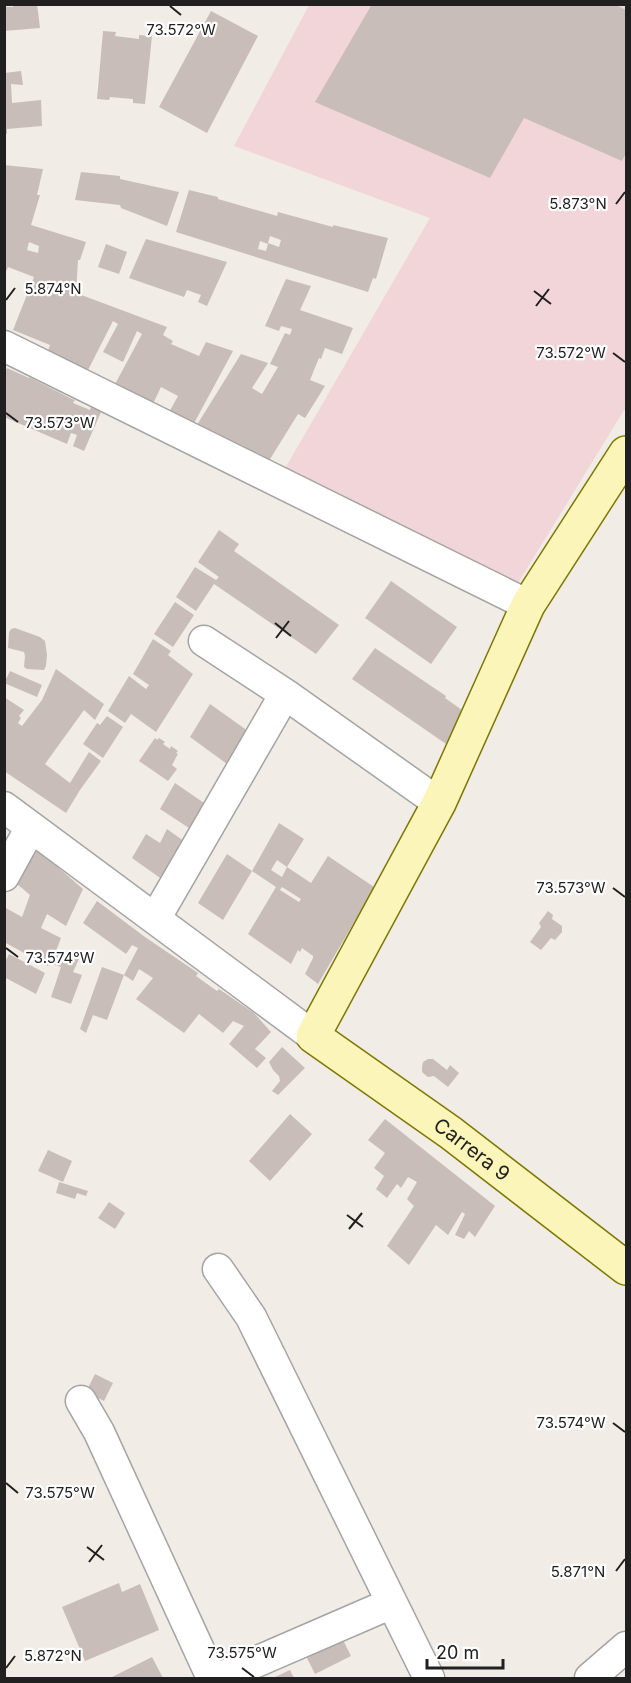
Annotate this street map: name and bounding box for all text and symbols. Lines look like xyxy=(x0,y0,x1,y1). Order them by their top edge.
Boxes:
text: 73.572°W xyxy=(146,20,216,39)
text: 5.873°N xyxy=(549,194,607,213)
text: 5.874°N xyxy=(24,279,82,298)
text: 73.572°W xyxy=(536,343,606,362)
text: 73.573°W xyxy=(25,413,95,432)
text: 73.573°W xyxy=(536,878,606,897)
text: 73.574°W xyxy=(25,948,95,967)
street label: Carrera 9 xyxy=(429,1113,515,1186)
text: 73.574°W xyxy=(536,1413,606,1432)
text: 73.575°W xyxy=(25,1483,95,1502)
text: 5.871°N xyxy=(551,1562,605,1581)
scale bar xyxy=(427,1632,504,1670)
text: 20 m xyxy=(436,1642,479,1663)
text: 73.575°W xyxy=(207,1643,277,1662)
text: 5.872°N xyxy=(24,1646,82,1665)

